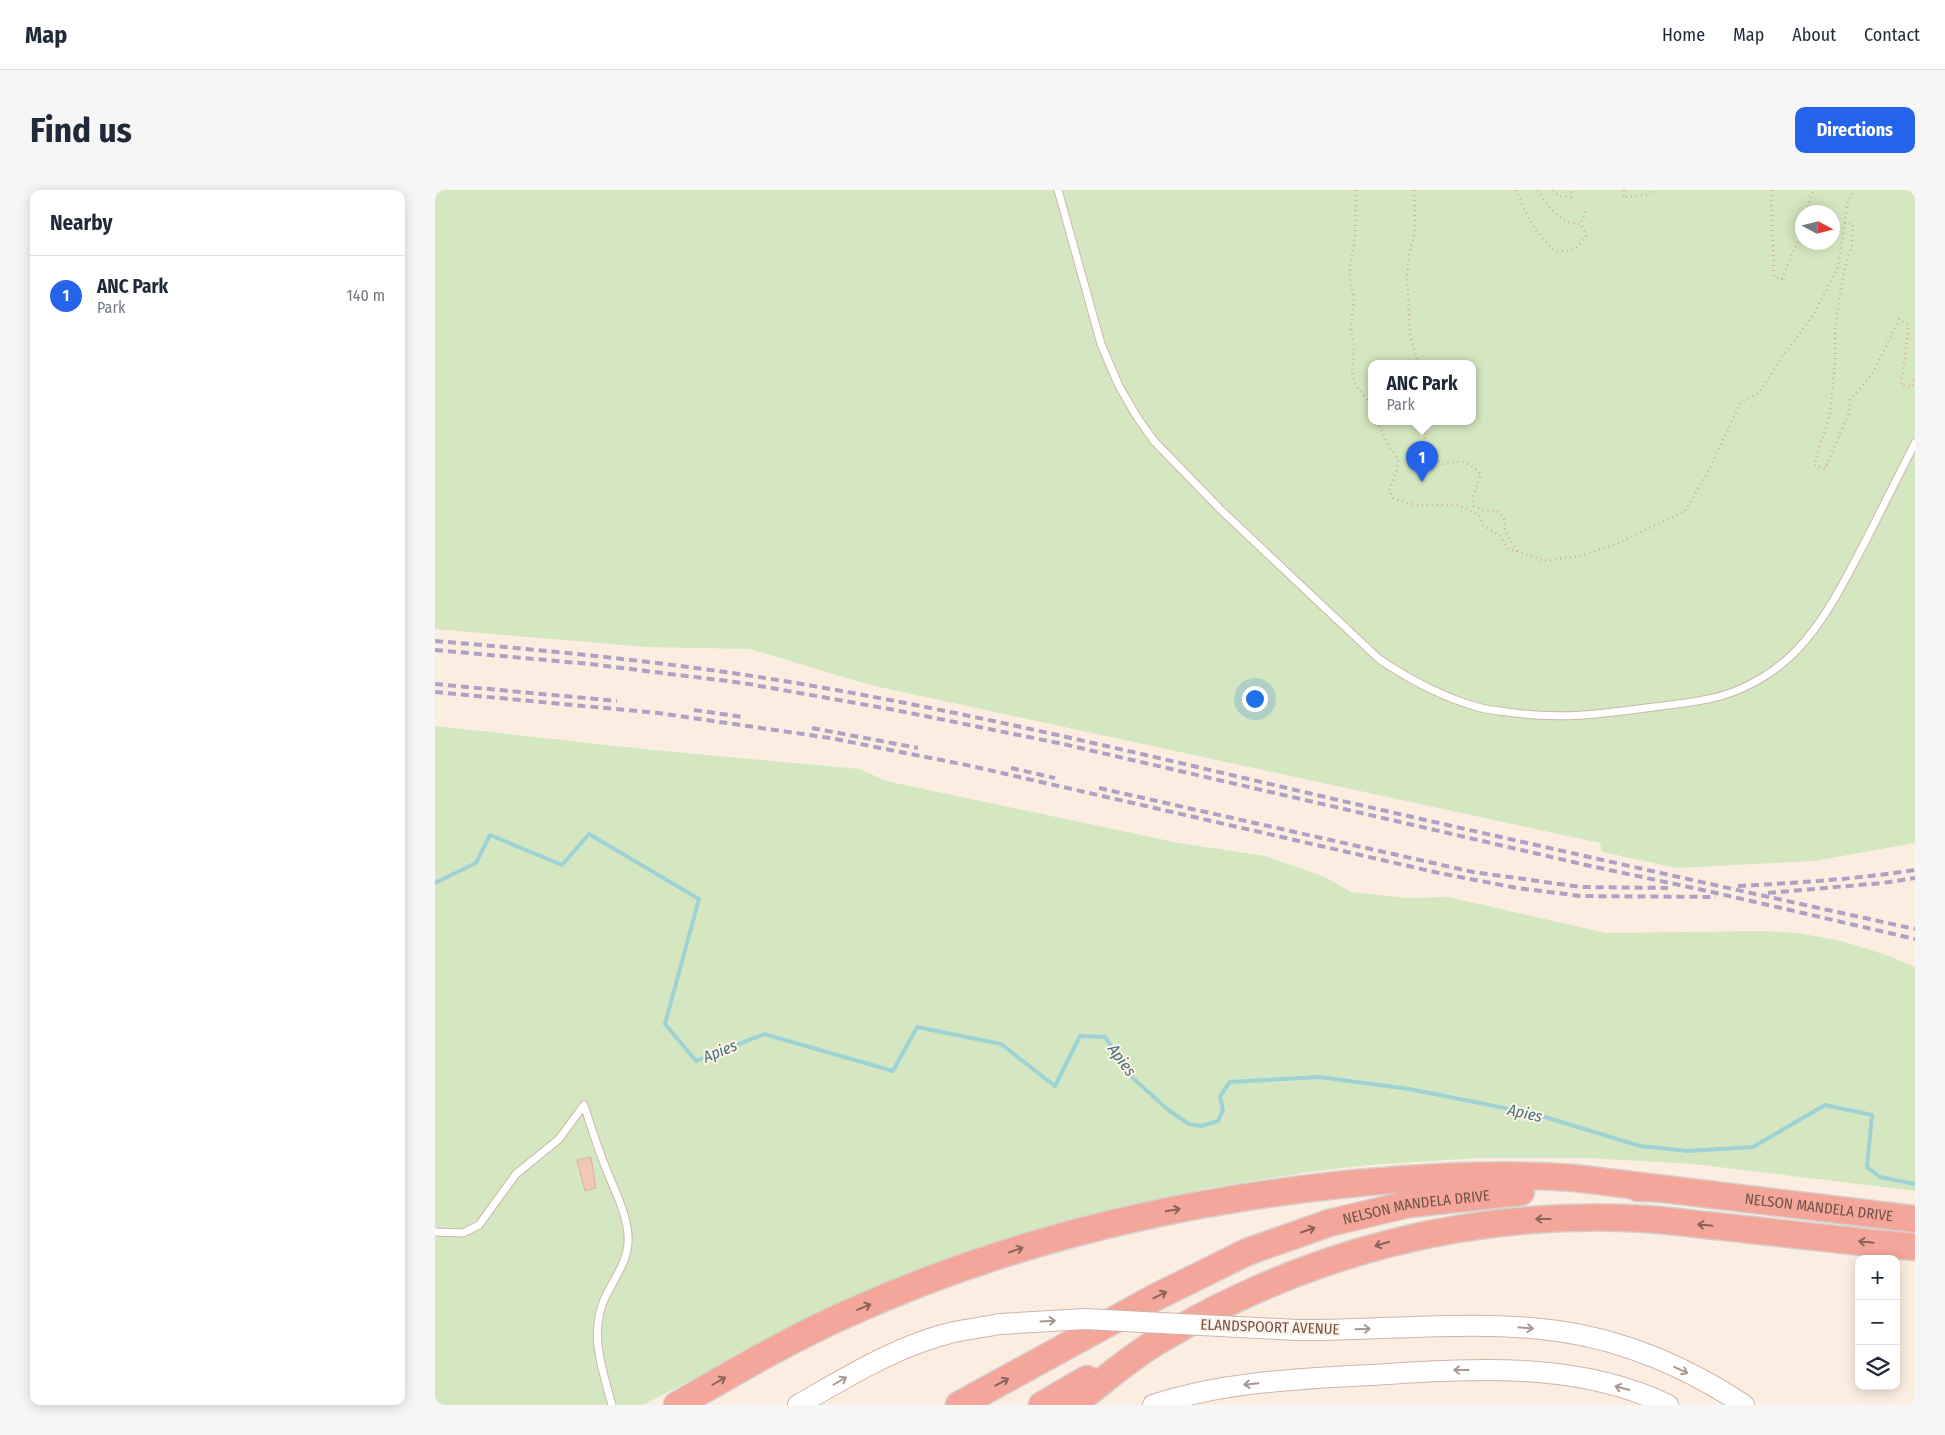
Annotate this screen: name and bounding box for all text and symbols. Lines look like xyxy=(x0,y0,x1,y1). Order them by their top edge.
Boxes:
text: Map xyxy=(25,21,67,49)
text: Home xyxy=(1662,24,1705,46)
text: Map xyxy=(1733,24,1764,46)
text: About xyxy=(1792,24,1836,46)
text: Contact xyxy=(1864,24,1920,46)
button: Directions xyxy=(1795,107,1915,153)
text: Find us xyxy=(30,109,132,151)
north arrow xyxy=(1795,205,1840,250)
text: Nearby xyxy=(50,210,112,236)
text: ANC Park xyxy=(97,275,168,298)
text: 1 xyxy=(63,286,69,305)
text: 140 m xyxy=(347,286,385,305)
text: Park xyxy=(97,298,125,317)
popup xyxy=(1368,360,1476,425)
text: ANC Park xyxy=(1386,372,1458,395)
text: Park xyxy=(1386,395,1415,414)
pin: 1 xyxy=(1406,441,1438,482)
your location xyxy=(1242,686,1268,712)
water label: Apies xyxy=(699,1036,740,1067)
water label: Apies xyxy=(1103,1039,1140,1080)
water label: Apies xyxy=(1505,1100,1544,1126)
street label: NELSON MANDELA DRIVE xyxy=(1341,1186,1491,1228)
street label: NELSON MANDELA DRIVE xyxy=(1744,1190,1894,1225)
one-way arrow xyxy=(1165,1205,1181,1214)
one-way arrow xyxy=(1535,1214,1551,1224)
one-way arrow xyxy=(1697,1220,1713,1230)
one-way arrow xyxy=(1300,1225,1316,1234)
one-way arrow xyxy=(1859,1237,1875,1247)
one-way arrow xyxy=(1375,1240,1391,1250)
one-way arrow xyxy=(1008,1245,1023,1254)
map controls xyxy=(1855,1255,1900,1390)
button: + xyxy=(1855,1255,1900,1300)
one-way arrow xyxy=(1152,1290,1167,1299)
button: − xyxy=(1855,1300,1900,1345)
one-way arrow xyxy=(856,1302,871,1311)
one-way arrow xyxy=(1040,1316,1056,1325)
street label: ELANDSPOORT AVENUE xyxy=(1200,1316,1340,1338)
one-way arrow xyxy=(1517,1323,1533,1333)
one-way arrow xyxy=(1355,1325,1371,1334)
button: layers xyxy=(1855,1345,1900,1390)
one-way arrow xyxy=(1454,1366,1470,1375)
one-way arrow xyxy=(1673,1366,1688,1375)
one-way arrow xyxy=(712,1375,726,1385)
one-way arrow xyxy=(832,1375,847,1385)
one-way arrow xyxy=(994,1377,1009,1386)
one-way arrow xyxy=(1243,1379,1259,1388)
one-way arrow xyxy=(1615,1382,1631,1392)

